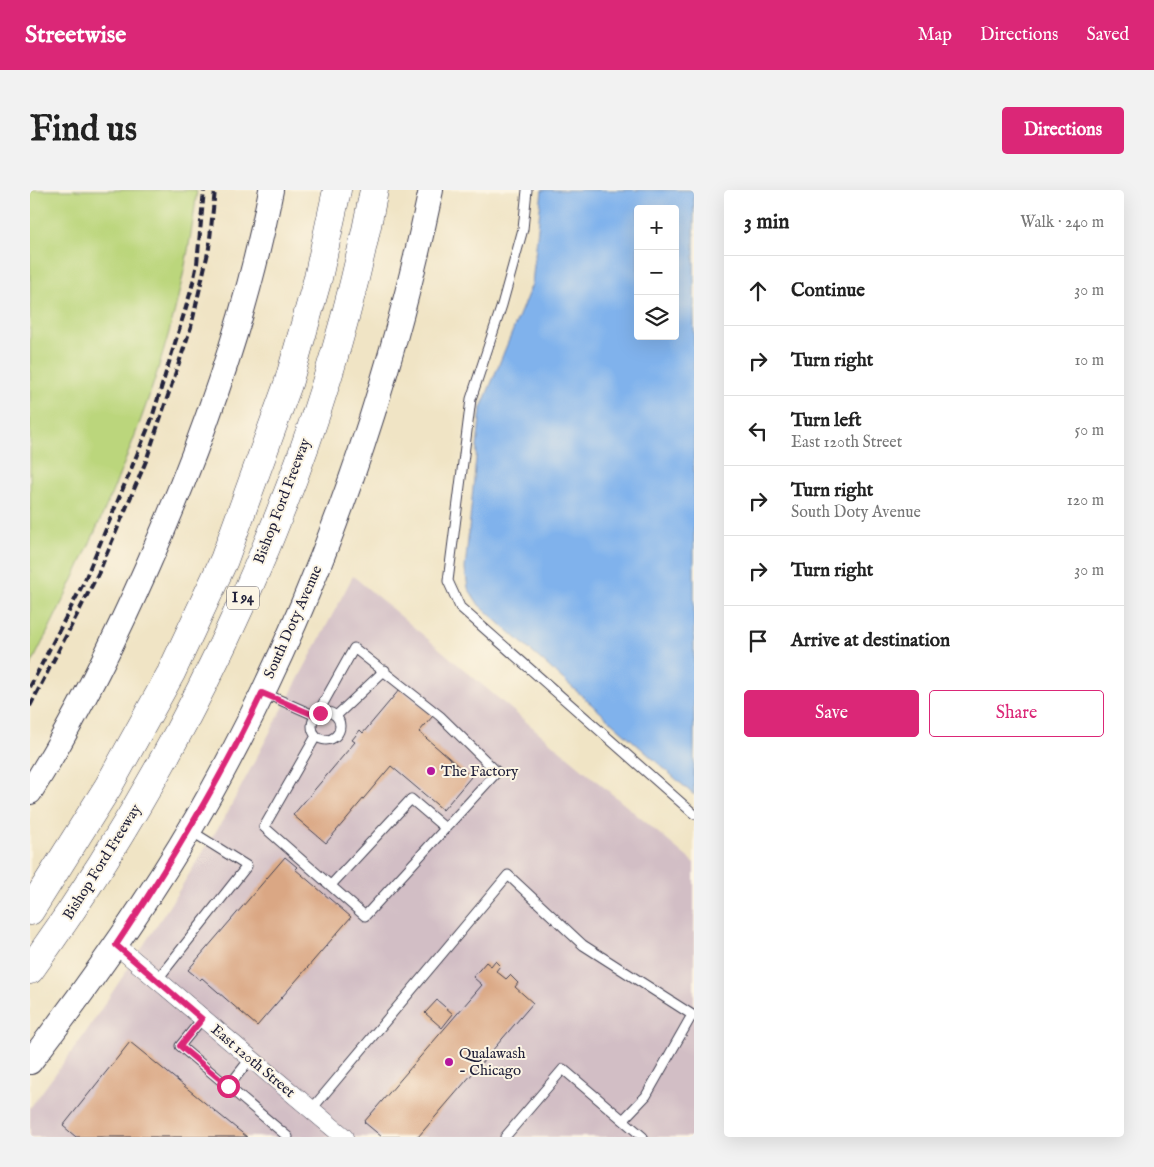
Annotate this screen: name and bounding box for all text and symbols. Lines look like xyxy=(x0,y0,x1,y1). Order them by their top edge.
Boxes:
text: Streetwise xyxy=(25,20,126,51)
text: Map xyxy=(918,24,952,47)
text: Directions xyxy=(980,24,1058,47)
text: Saved xyxy=(1086,24,1129,47)
button: Directions xyxy=(1002,107,1124,154)
text: Find us xyxy=(30,108,137,153)
map controls xyxy=(634,205,679,340)
button: + xyxy=(634,205,679,250)
text: 3 min xyxy=(744,209,789,236)
text: Walk · 240 m xyxy=(1020,213,1104,233)
button: − xyxy=(634,250,679,295)
icon: ahead xyxy=(744,277,772,305)
text: Continue xyxy=(791,279,865,303)
text: 30 m xyxy=(1074,281,1104,301)
button: layers xyxy=(634,295,679,340)
icon: right xyxy=(744,347,772,375)
text: Turn right xyxy=(791,349,873,373)
text: 10 m xyxy=(1074,351,1104,371)
text: Turn left xyxy=(791,409,862,433)
icon: left xyxy=(744,417,772,445)
text: 50 m xyxy=(1075,421,1104,441)
text: East 120th Street xyxy=(791,433,902,453)
street label: Bishop Ford Freeway xyxy=(249,435,315,566)
text: Turn right xyxy=(791,479,873,503)
icon: right xyxy=(744,487,772,515)
text: 120 m xyxy=(1067,491,1104,511)
text: South Doty Avenue xyxy=(791,503,921,523)
icon: right xyxy=(744,557,772,585)
text: Turn right xyxy=(791,559,873,583)
text: 30 m xyxy=(1074,561,1104,581)
street label: South Doty Avenue xyxy=(260,562,326,681)
road number: I 94 xyxy=(227,586,259,609)
icon: arrive xyxy=(744,627,772,655)
text: Arrive at destination xyxy=(791,629,950,653)
button: Save xyxy=(744,690,919,737)
button: Share xyxy=(929,690,1104,737)
route end xyxy=(309,702,332,725)
place label: The Factory xyxy=(441,762,519,781)
marker: The Factory xyxy=(425,765,437,777)
street label: Bishop Ford Freeway xyxy=(59,800,146,923)
street label: East 120th Street xyxy=(207,1020,299,1102)
place label: Qualawash - Chicago xyxy=(459,1044,526,1080)
marker: Qualawash - Chicago xyxy=(443,1056,455,1068)
route start xyxy=(217,1075,240,1098)

